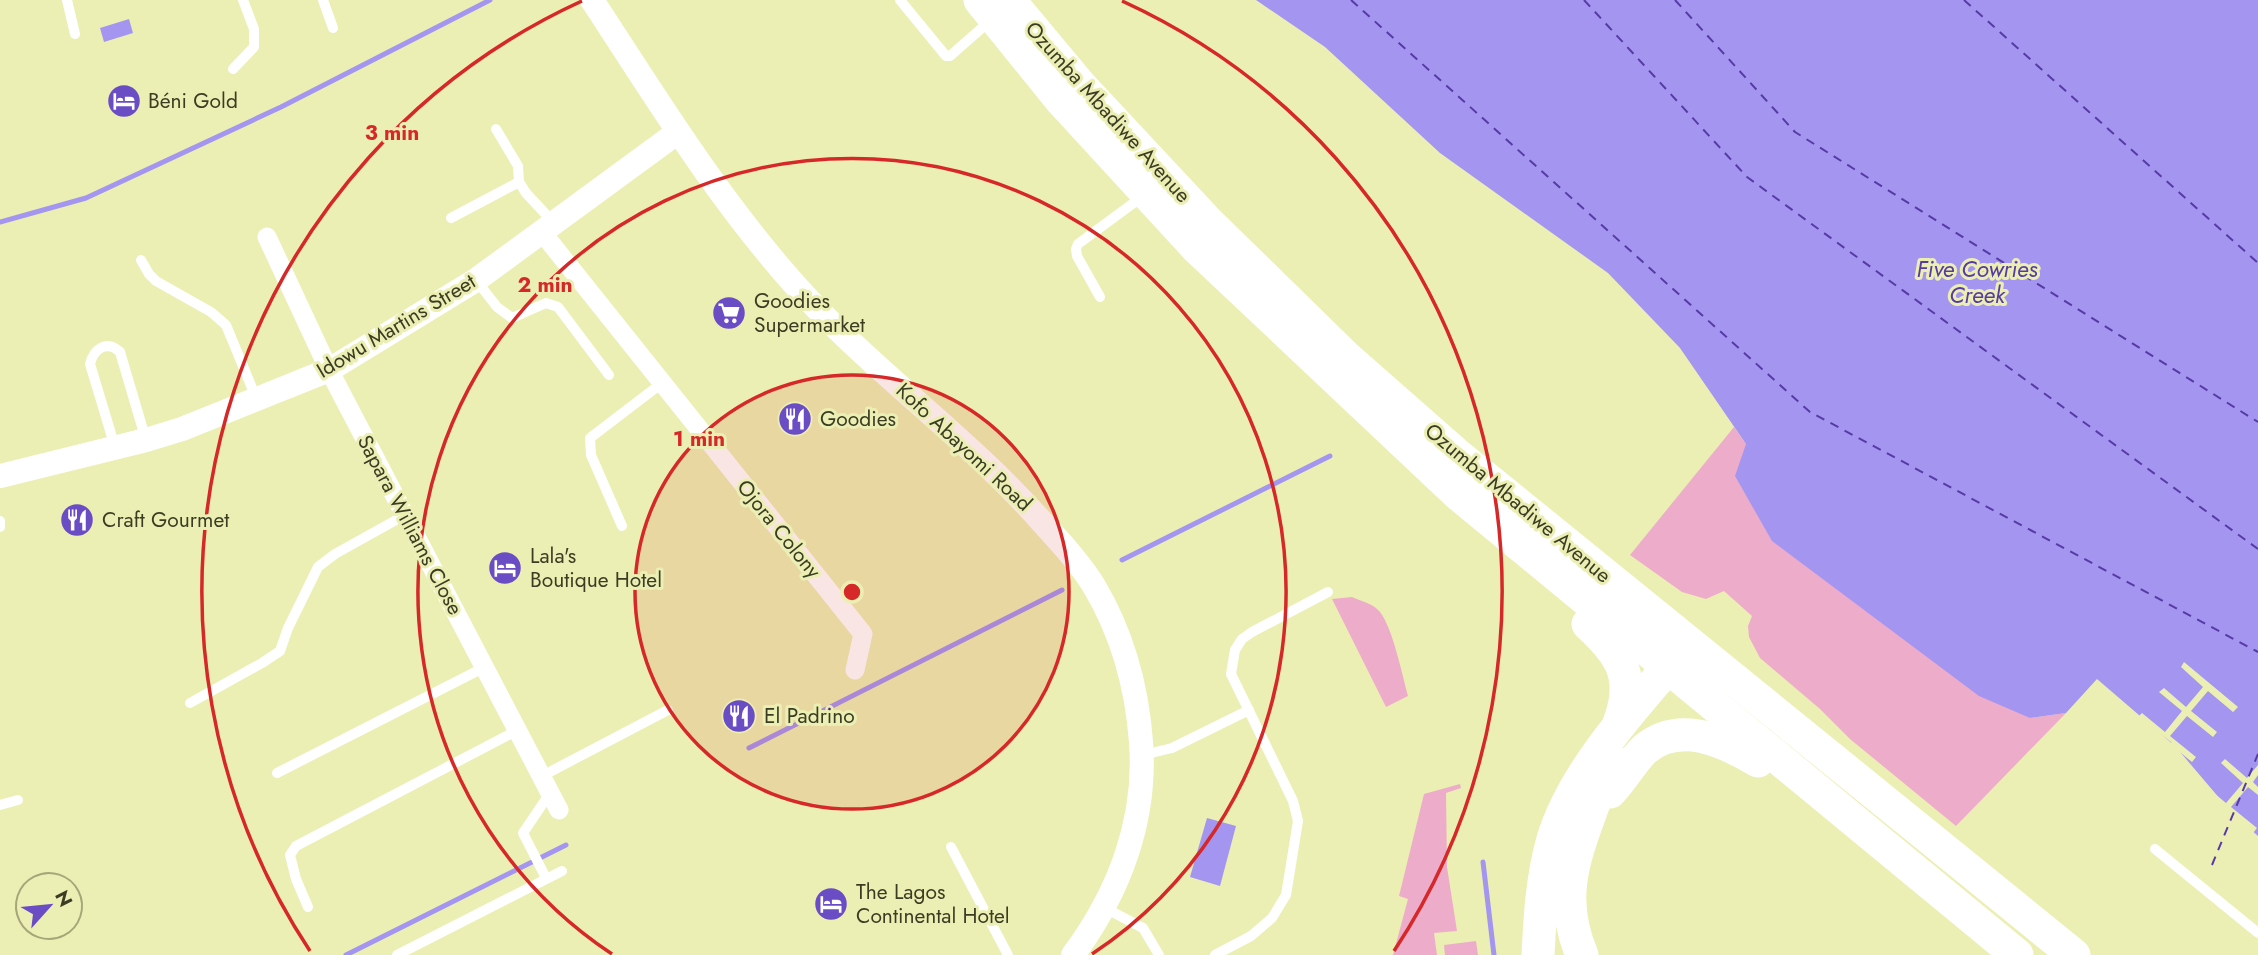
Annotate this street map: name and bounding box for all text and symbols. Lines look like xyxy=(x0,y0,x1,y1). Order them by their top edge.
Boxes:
street label: Ozumba Mbadiwe Avenue xyxy=(1018,15,1198,209)
hotel icon: Béni Gold xyxy=(105,82,143,120)
place label: Béni Gold xyxy=(148,86,238,116)
text: 3 min xyxy=(365,118,419,148)
water label: Five Cowries Creek xyxy=(1916,252,2039,312)
street label: Idowu Martins Street xyxy=(311,267,481,385)
text: 2 min xyxy=(517,270,573,300)
place label: Goodies Supermarket xyxy=(754,286,865,340)
supermarket icon: Goodies Supermarket xyxy=(710,294,748,332)
street label: Kofo Abayomi Road xyxy=(889,376,1039,518)
restaurant icon: Goodies xyxy=(776,400,814,438)
place label: Goodies xyxy=(820,404,896,434)
street label: Ozumba Mbadiwe Avenue xyxy=(1418,416,1618,590)
text: 1 min xyxy=(673,424,725,454)
street label: Sapara Williams Close xyxy=(350,430,470,620)
street label: Ojora Colony xyxy=(730,473,829,585)
restaurant icon: Craft Gourmet xyxy=(58,501,96,539)
place label: Craft Gourmet xyxy=(102,505,229,535)
place label: Lala's Boutique Hotel xyxy=(530,541,662,595)
hotel icon: Lala's Boutique Hotel xyxy=(486,549,524,587)
centre of rings xyxy=(840,580,864,604)
restaurant icon: El Padrino xyxy=(720,697,758,735)
place label: El Padrino xyxy=(764,701,855,731)
north arrow xyxy=(14,871,84,941)
place label: The Lagos Continental Hotel xyxy=(856,877,1010,931)
hotel icon: The Lagos Continental Hotel xyxy=(812,885,850,923)
text: N xyxy=(48,886,79,911)

